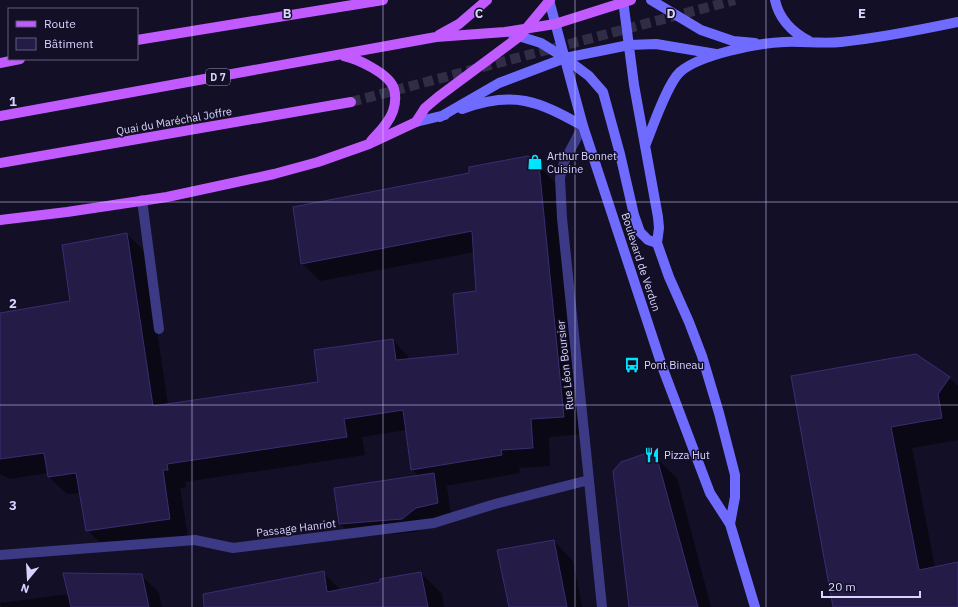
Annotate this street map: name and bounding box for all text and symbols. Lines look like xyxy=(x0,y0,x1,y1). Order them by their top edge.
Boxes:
text: B xyxy=(283,5,292,22)
text: C xyxy=(475,5,484,22)
text: D xyxy=(666,5,676,22)
text: E xyxy=(858,5,866,22)
legend xyxy=(8,8,138,60)
text: Route xyxy=(44,16,76,31)
text: Bâtiment xyxy=(44,36,94,51)
road number: D 7 xyxy=(206,69,230,85)
text: 1 xyxy=(9,93,17,110)
street label: Quai du Maréchal Joffre xyxy=(115,104,233,138)
place label: Arthur Bonnet Cuisine xyxy=(547,149,617,176)
shop icon: Arthur Bonnet Cuisine xyxy=(526,153,544,171)
street label: Boulevard de Verdun xyxy=(618,211,664,313)
text: 2 xyxy=(9,295,17,312)
street label: Rue Léon Boursier xyxy=(553,319,577,411)
bus stop icon: Pont Bineau xyxy=(623,356,641,374)
place label: Pont Bineau xyxy=(644,358,704,372)
restaurant icon: Pizza Hut xyxy=(643,446,661,464)
place label: Pizza Hut xyxy=(664,448,710,462)
text: 3 xyxy=(9,497,17,514)
street label: Passage Hanriot xyxy=(255,516,337,540)
north arrow xyxy=(8,559,48,599)
scale bar xyxy=(822,573,920,599)
text: 20 m xyxy=(828,579,856,594)
text: N xyxy=(19,581,31,596)

